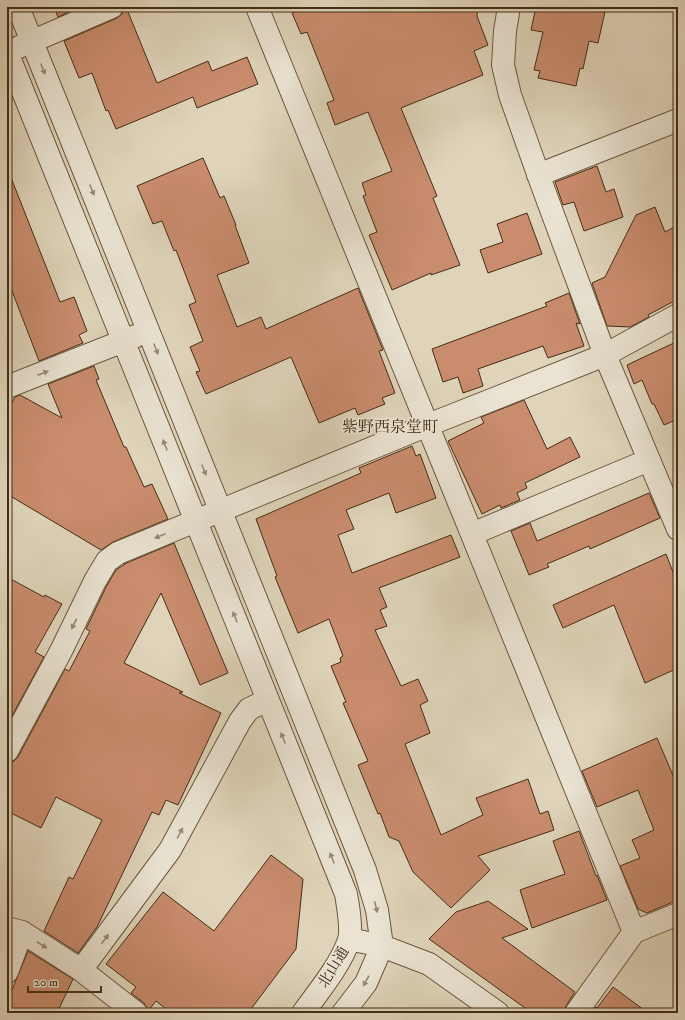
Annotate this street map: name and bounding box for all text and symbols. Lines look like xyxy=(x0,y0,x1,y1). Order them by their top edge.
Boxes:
one-way arrow xyxy=(41,64,47,76)
one-way arrow xyxy=(89,184,95,196)
one-way arrow xyxy=(153,344,159,355)
one-way arrow xyxy=(38,370,50,376)
district label: 紫野西泉堂町 xyxy=(342,417,438,437)
one-way arrow xyxy=(162,439,168,450)
one-way arrow xyxy=(202,464,208,476)
one-way arrow xyxy=(153,533,165,539)
one-way arrow xyxy=(231,611,237,623)
one-way arrow xyxy=(71,618,77,630)
one-way arrow xyxy=(280,731,286,743)
one-way arrow xyxy=(176,827,183,839)
one-way arrow xyxy=(328,852,334,864)
one-way arrow xyxy=(374,901,380,913)
one-way arrow xyxy=(100,934,108,944)
one-way arrow xyxy=(37,941,47,949)
street label: 北山通 xyxy=(314,943,353,991)
scale bar xyxy=(28,968,101,994)
text: 20 m xyxy=(34,975,58,990)
one-way arrow xyxy=(363,975,369,987)

